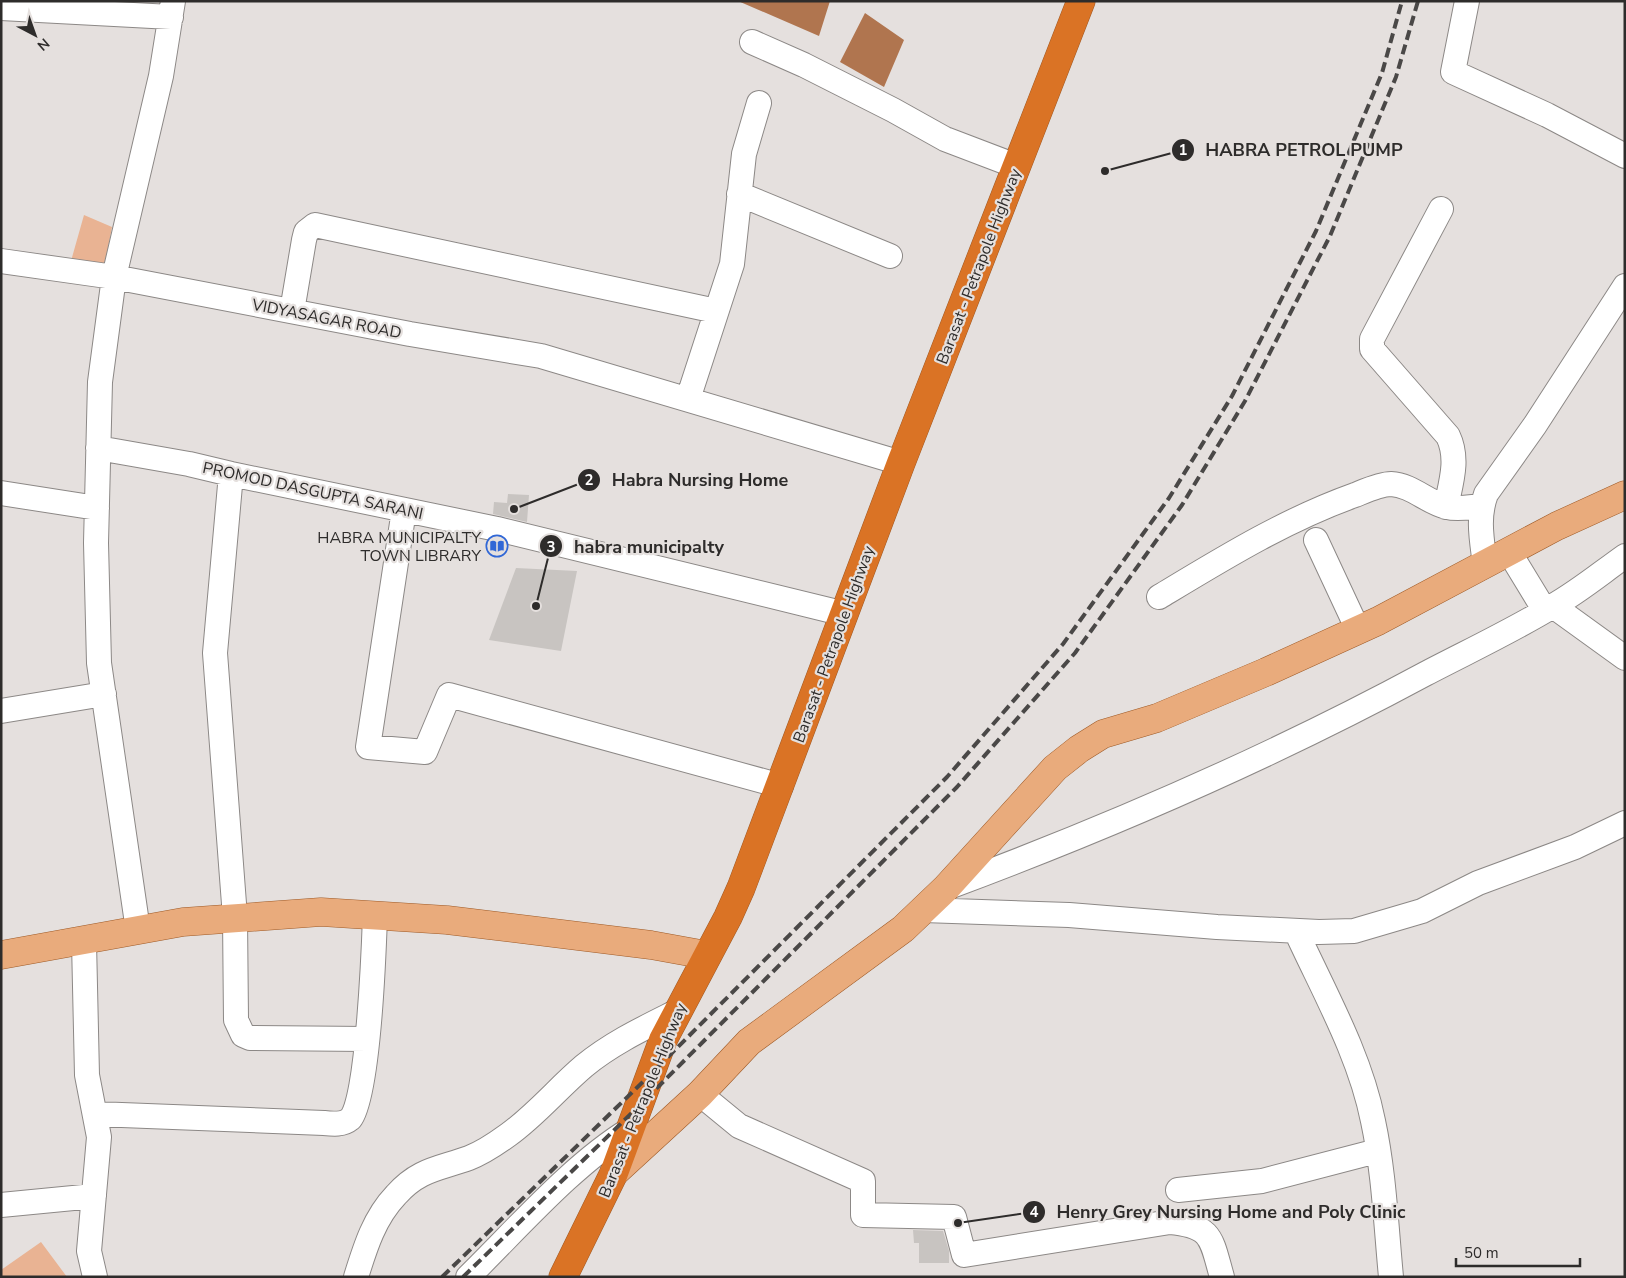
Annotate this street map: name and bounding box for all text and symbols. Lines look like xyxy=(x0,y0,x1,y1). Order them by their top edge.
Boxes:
north arrow xyxy=(10,10,60,60)
text: N xyxy=(33,34,53,55)
callout: HABRA PETROL PUMP xyxy=(1171,133,1413,166)
text: HABRA PETROL PUMP xyxy=(1205,138,1403,162)
text: 1 xyxy=(1178,140,1188,160)
street label: Barasat - Petrapole Highway xyxy=(931,165,1027,367)
street label: VIDYASAGAR ROAD xyxy=(249,293,403,344)
street label: PROMOD DASGUPTA SARANI xyxy=(201,457,425,525)
callout: Habra Nursing Home xyxy=(577,464,798,497)
text: Habra Nursing Home xyxy=(612,468,789,492)
text: 2 xyxy=(584,470,594,490)
place label: HABRA MUNICIPALTY TOWN LIBRARY xyxy=(317,527,481,567)
callout: habra municipalty xyxy=(539,530,734,563)
library icon: HABRA MUNICIPALTY TOWN LIBRARY xyxy=(485,534,509,558)
text: habra municipalty xyxy=(574,535,724,559)
text: 3 xyxy=(546,537,556,557)
street label: Barasat - Petrapole Highway xyxy=(788,542,880,746)
street label: Barasat - Petrapole Highway xyxy=(594,999,692,1201)
callout: Henry Grey Nursing Home and Poly Clinic xyxy=(1022,1195,1416,1228)
text: Henry Grey Nursing Home and Poly Clinic xyxy=(1056,1200,1406,1224)
text: 4 xyxy=(1029,1202,1039,1222)
scale bar xyxy=(1456,1236,1580,1268)
text: 50 m xyxy=(1464,1243,1499,1263)

